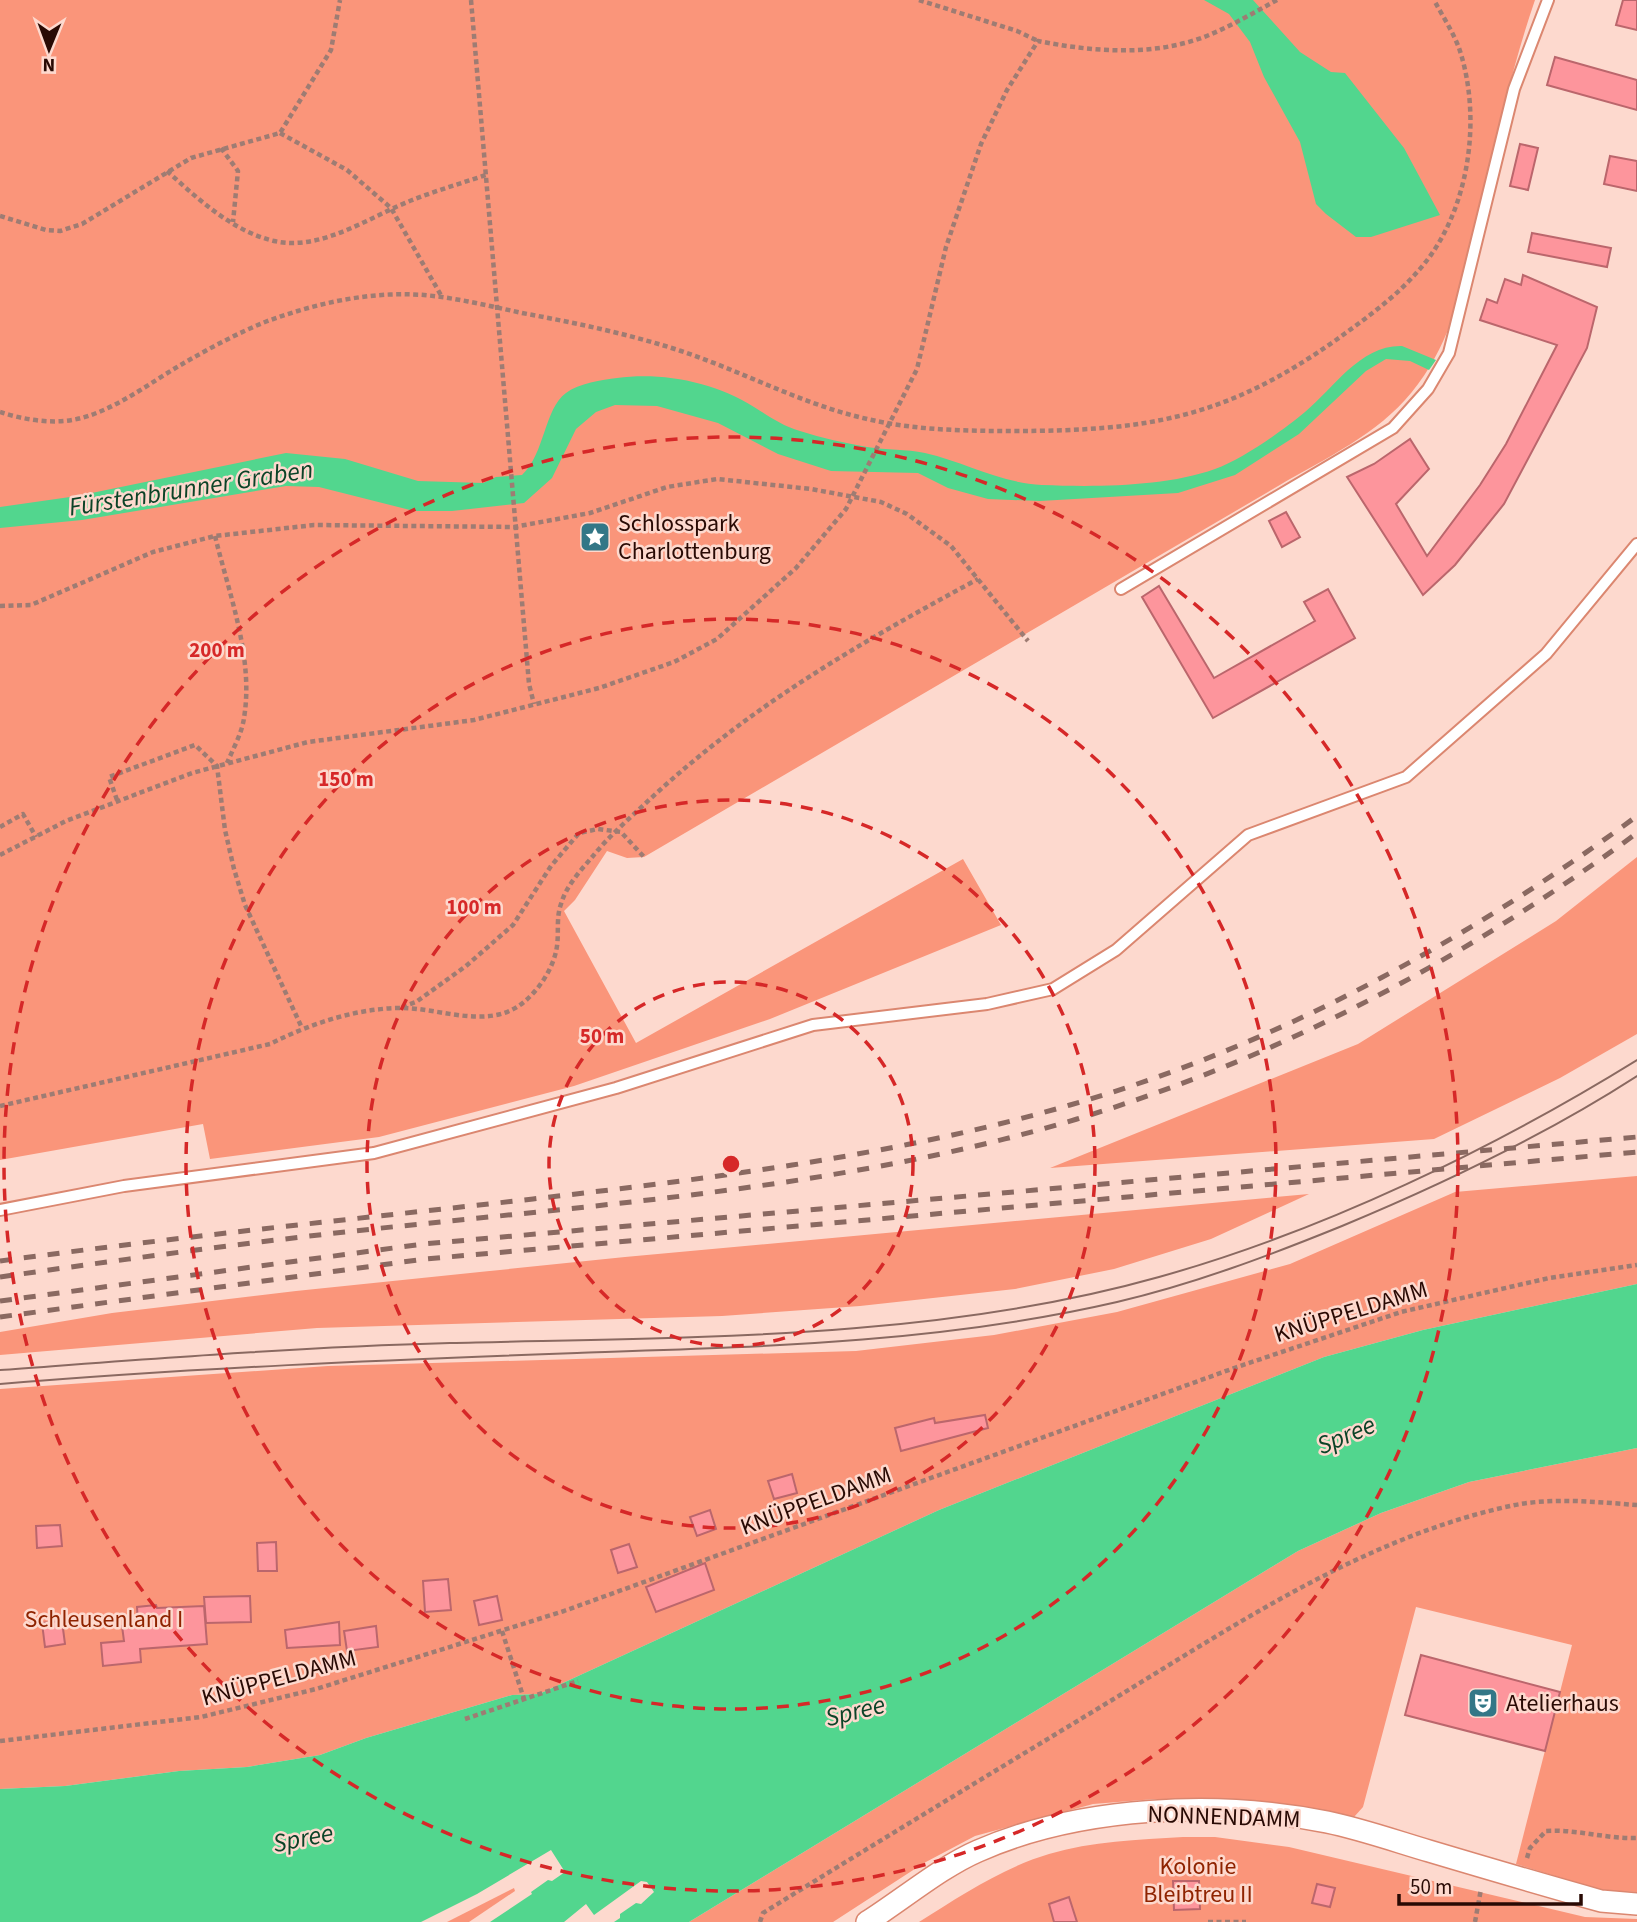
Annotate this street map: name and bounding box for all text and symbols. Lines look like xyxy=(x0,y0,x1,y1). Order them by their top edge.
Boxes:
north arrow xyxy=(14,14,84,84)
text: N xyxy=(42,51,55,78)
water label: Fürstenbrunner Graben xyxy=(66,450,316,526)
place label: Schlosspark Charlottenburg xyxy=(618,506,771,569)
place icon: Schlosspark Charlottenburg xyxy=(578,520,612,554)
text: 200 m xyxy=(189,635,245,665)
text: 150 m xyxy=(318,764,374,794)
text: 100 m xyxy=(446,892,502,922)
text: 50 m xyxy=(580,1021,624,1051)
centre of rings xyxy=(719,1152,743,1176)
street label: KNÜPPELDAMM xyxy=(1270,1272,1432,1352)
water label: Spree xyxy=(1311,1406,1381,1464)
street label: KNÜPPELDAMM xyxy=(735,1457,897,1545)
park label: Schleusenland I xyxy=(25,1602,183,1637)
street label: KNÜPPELDAMM xyxy=(198,1641,360,1715)
water label: Spree xyxy=(821,1686,889,1736)
theatre icon: Atelierhaus xyxy=(1466,1686,1500,1720)
place label: Atelierhaus xyxy=(1506,1686,1619,1721)
street label: NONNENDAMM xyxy=(1147,1797,1301,1837)
water label: Spree xyxy=(270,1814,336,1862)
park label: Kolonie Bleibtreu II xyxy=(1143,1849,1253,1912)
scale bar xyxy=(1399,1862,1581,1906)
text: 50 m xyxy=(1410,1872,1452,1902)

